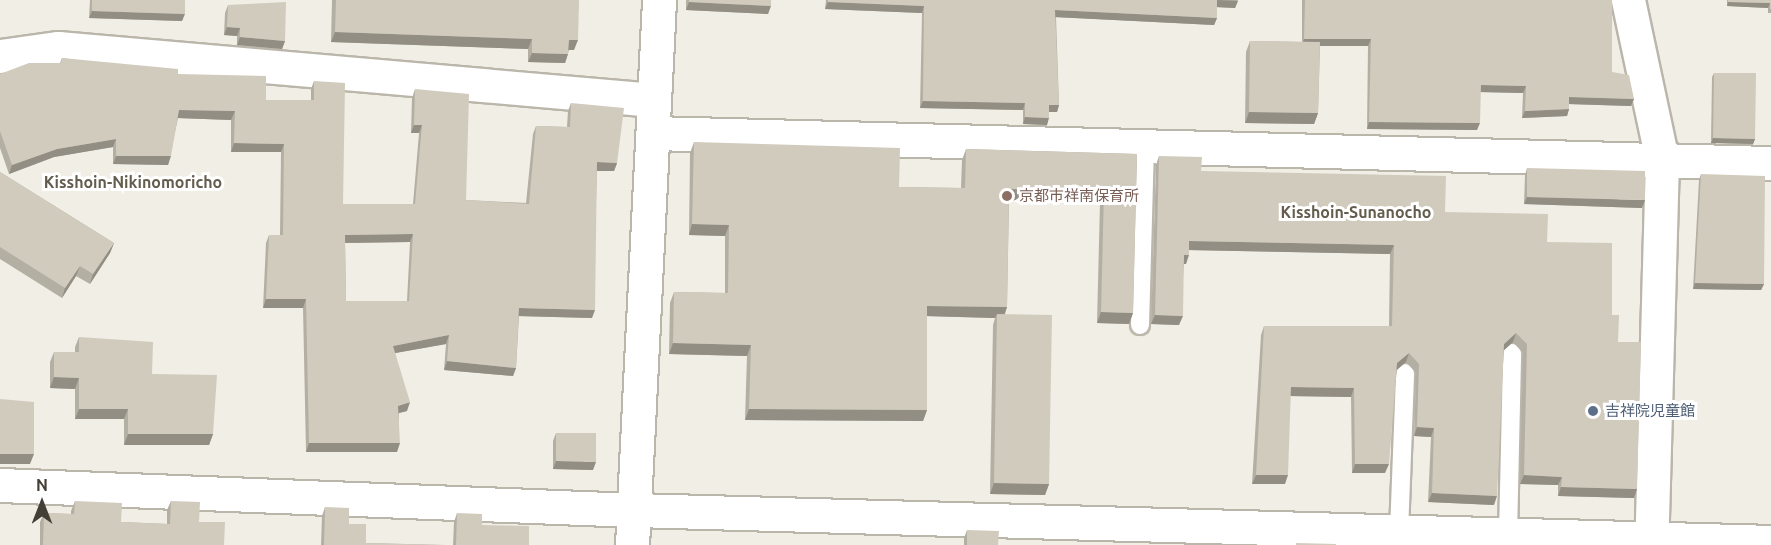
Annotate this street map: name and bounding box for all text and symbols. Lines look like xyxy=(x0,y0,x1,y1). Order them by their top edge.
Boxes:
district label: Kisshoin-Nikinomoricho xyxy=(44,172,222,192)
place label: 京都市祥南保育所 xyxy=(1019,187,1139,205)
marker: 京都市祥南保育所 xyxy=(1000,189,1014,203)
district label: Kisshoin-Sunanocho xyxy=(1281,202,1431,222)
place label: 吉祥院児童館 xyxy=(1605,402,1695,420)
marker: 吉祥院児童館 xyxy=(1586,404,1600,418)
north arrow xyxy=(12,473,72,533)
text: N xyxy=(36,476,48,494)

